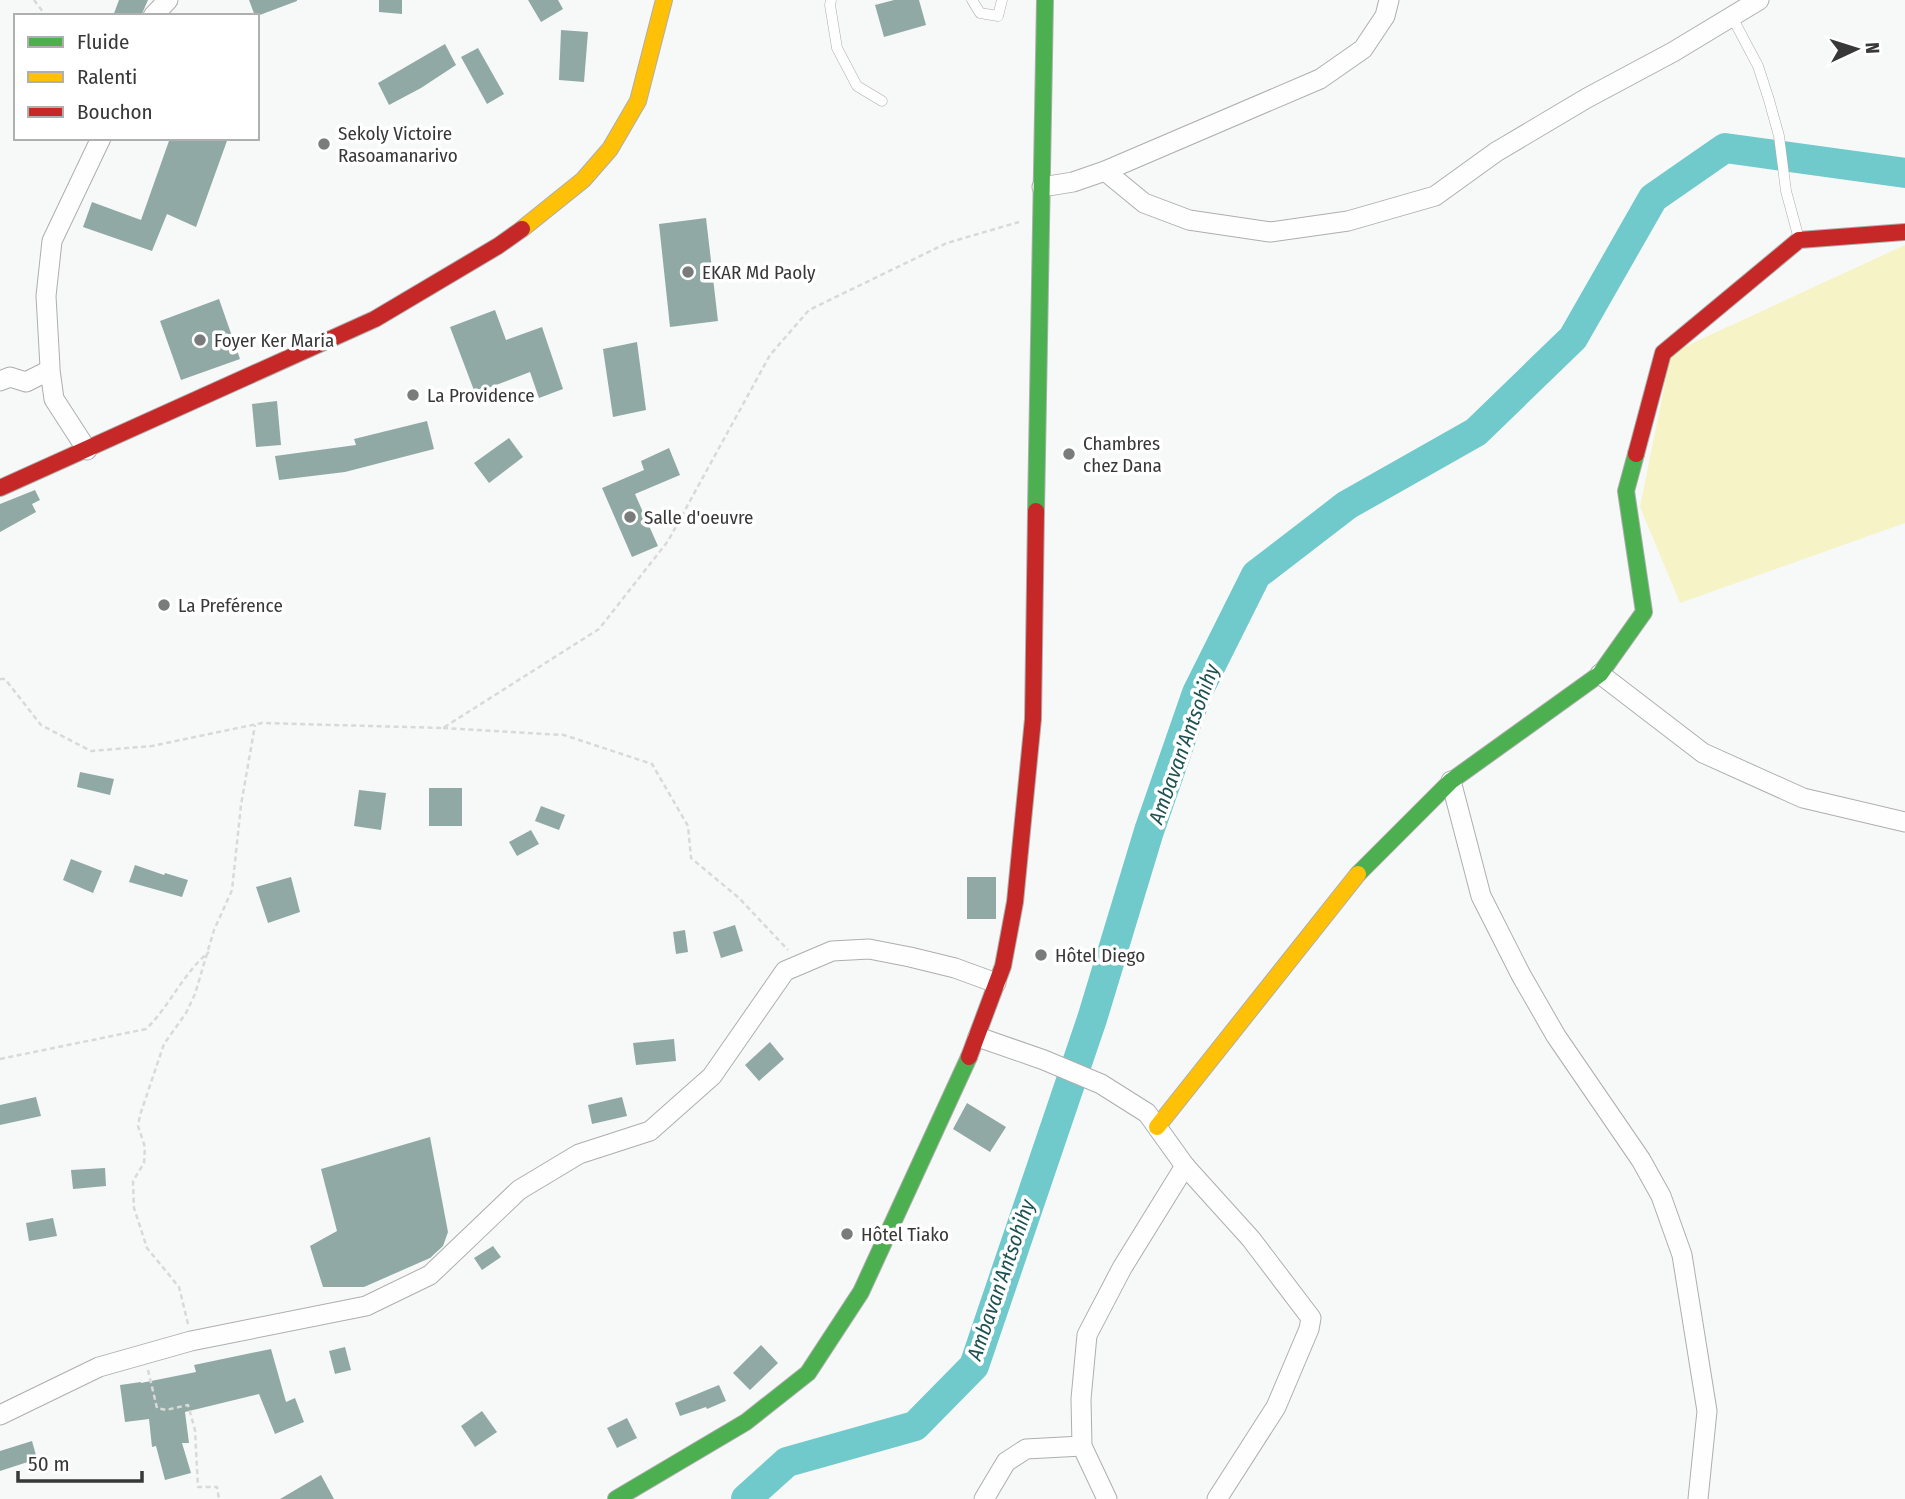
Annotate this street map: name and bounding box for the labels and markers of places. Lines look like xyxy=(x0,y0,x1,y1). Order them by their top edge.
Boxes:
place label: Sekoly Victoire Rasoamanarivo xyxy=(338,122,458,167)
marker: Sekoly Victoire Rasoamanarivo xyxy=(316,136,332,152)
place label: EKAR Md Paoly xyxy=(702,261,816,284)
marker: EKAR Md Paoly xyxy=(680,264,696,280)
place label: Foyer Ker Maria xyxy=(214,329,334,352)
marker: Foyer Ker Maria xyxy=(192,332,208,348)
place label: La Providence xyxy=(427,384,535,407)
marker: La Providence xyxy=(405,387,421,403)
place label: Chambres chez Dana xyxy=(1083,432,1162,477)
marker: Chambres chez Dana xyxy=(1061,446,1077,462)
place label: Salle d'oeuvre xyxy=(644,506,753,529)
marker: Salle d'oeuvre xyxy=(622,509,638,525)
place label: La Preférence xyxy=(178,594,283,617)
marker: La Preférence xyxy=(156,597,172,613)
place label: Hôtel Diego xyxy=(1055,944,1145,967)
marker: Hôtel Diego xyxy=(1033,947,1049,963)
place label: Hôtel Tiako xyxy=(861,1223,949,1246)
marker: Hôtel Tiako xyxy=(839,1226,855,1242)

